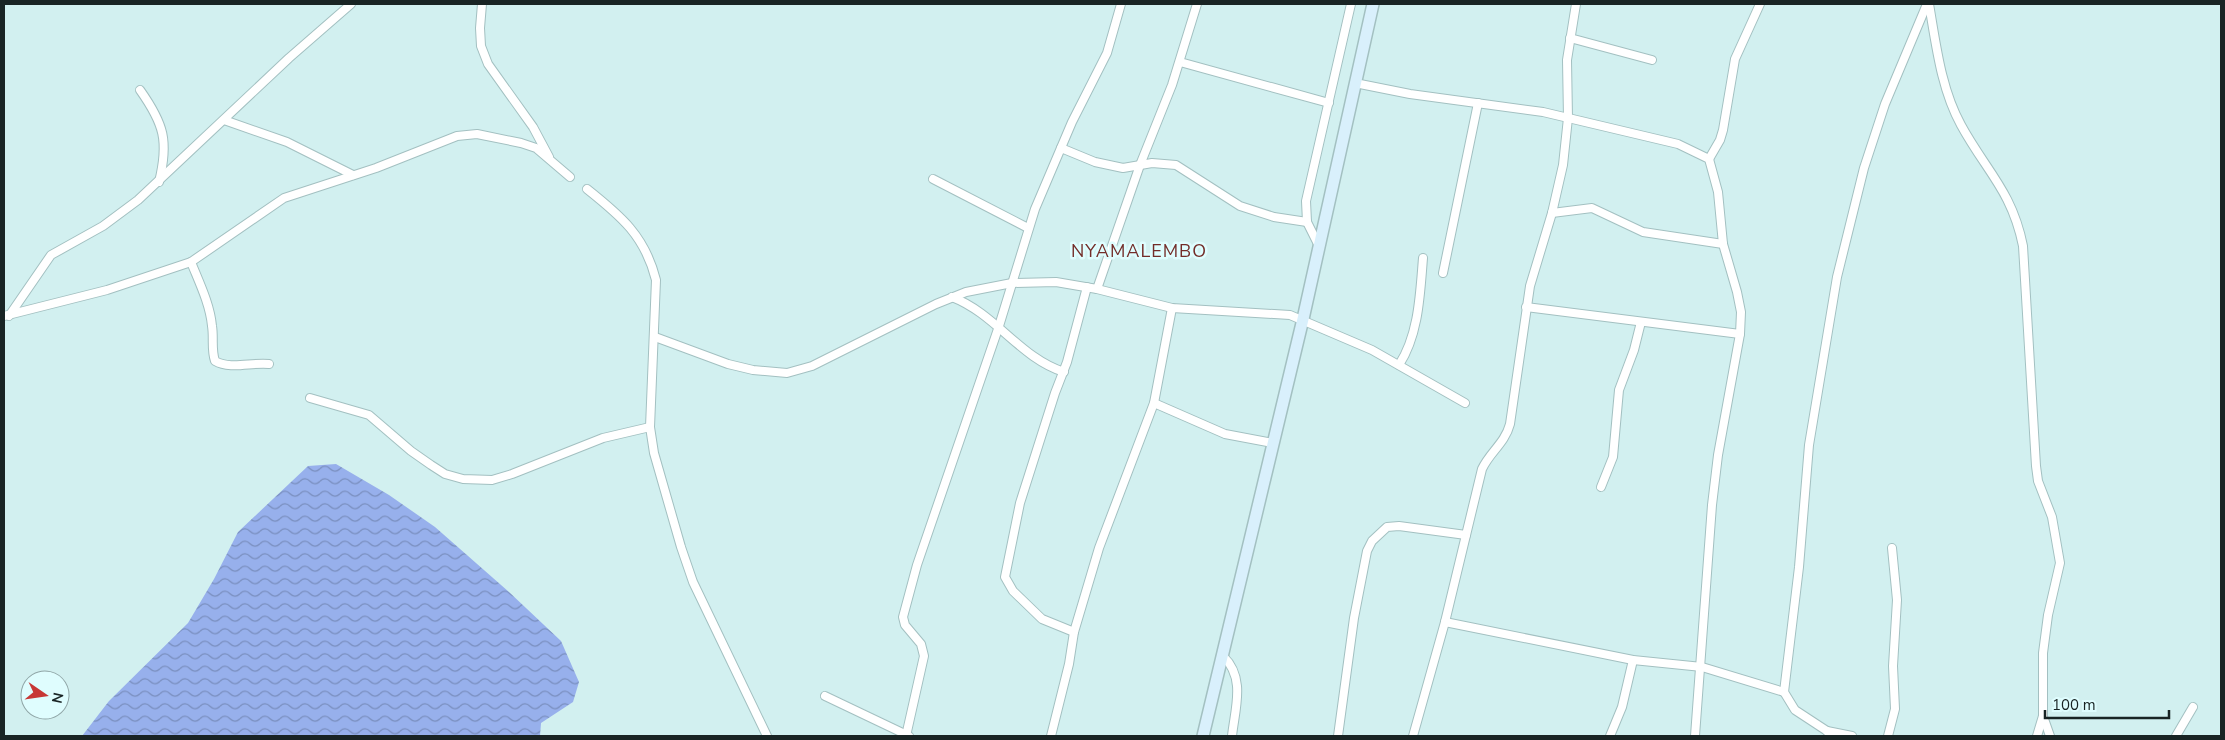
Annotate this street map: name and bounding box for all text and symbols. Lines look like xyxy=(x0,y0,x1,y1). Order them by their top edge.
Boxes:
district label: NYAMALEMBO xyxy=(1071,239,1207,263)
north arrow xyxy=(20,670,70,720)
scale bar xyxy=(2045,688,2169,720)
text: N xyxy=(47,691,68,705)
text: 100 m xyxy=(2052,695,2096,715)

